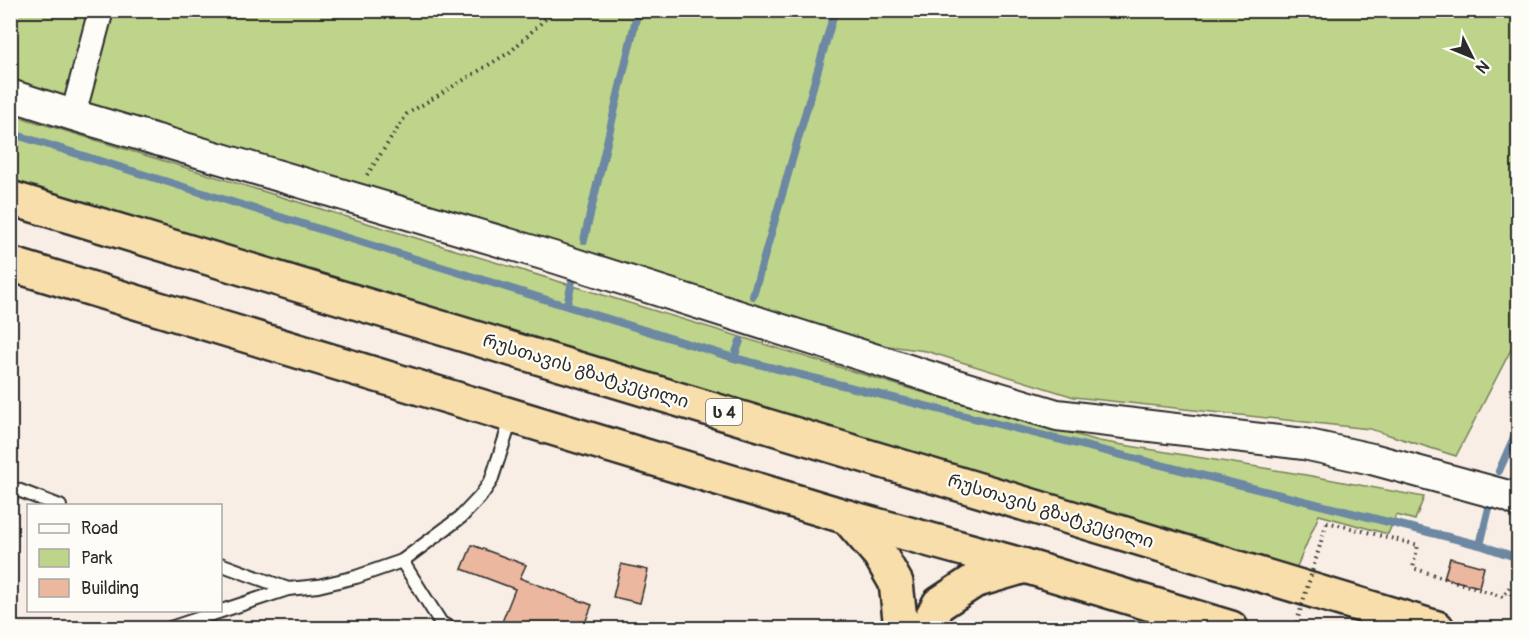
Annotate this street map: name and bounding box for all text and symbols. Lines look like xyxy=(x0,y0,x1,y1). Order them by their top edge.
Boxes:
north arrow xyxy=(1442,27,1502,87)
text: N xyxy=(1471,56,1493,77)
street label: რუსთავის გზატკეცილი xyxy=(480,329,692,414)
road number: ს 4 xyxy=(706,399,742,425)
street label: რუსთავის გზატკეცილი xyxy=(945,469,1157,554)
legend xyxy=(27,504,222,612)
text: Road xyxy=(81,517,118,540)
text: Park xyxy=(81,547,113,570)
text: Building xyxy=(81,577,139,600)

